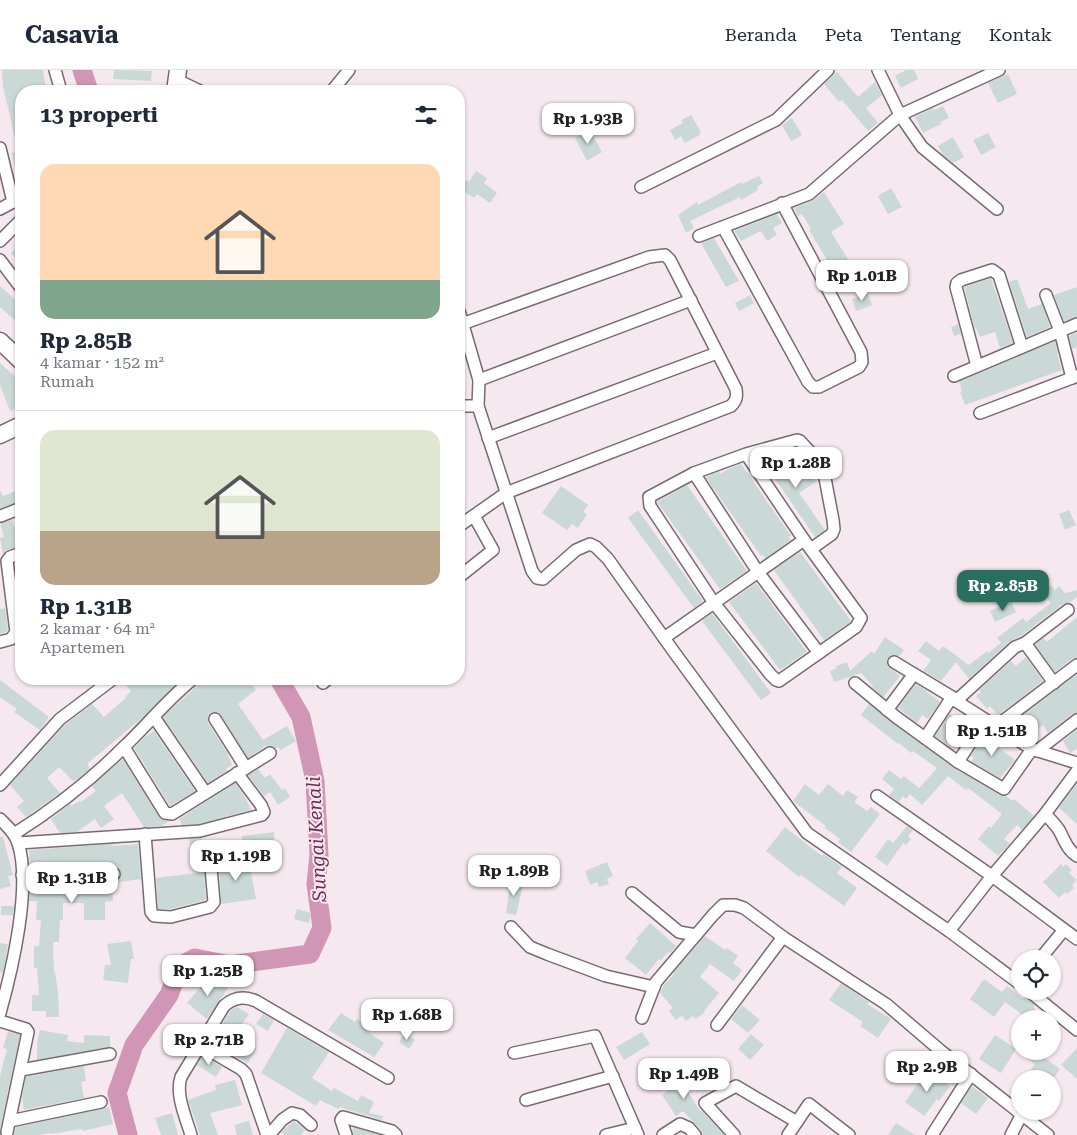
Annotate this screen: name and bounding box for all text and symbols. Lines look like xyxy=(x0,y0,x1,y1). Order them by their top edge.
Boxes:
text: Casavia xyxy=(25,21,118,49)
text: Beranda xyxy=(725,24,797,45)
text: Peta xyxy=(825,24,862,45)
text: Tentang xyxy=(890,24,961,45)
text: Kontak xyxy=(989,24,1052,45)
icon: filters xyxy=(412,101,440,129)
pin: Rp 1.93B xyxy=(536,102,640,145)
text: 13 properti xyxy=(40,103,158,127)
text: Rp 1.93B xyxy=(553,109,623,128)
icon: home xyxy=(195,197,285,287)
pin: Rp 1.01B xyxy=(810,260,914,302)
text: Rp 1.01B xyxy=(827,266,897,285)
text: Rp 2.85B xyxy=(40,329,132,353)
text: 4 kamar · 152 m² xyxy=(40,353,164,372)
text: Rumah xyxy=(40,372,94,391)
pin: Rp 1.28B xyxy=(744,446,848,489)
text: Rp 1.28B xyxy=(761,453,831,472)
icon: home xyxy=(195,462,285,552)
pin: Rp 2.85B xyxy=(951,570,1055,612)
text: Rp 2.85B xyxy=(968,576,1038,595)
text: Rp 1.31B xyxy=(40,595,132,619)
text: 2 kamar · 64 m² xyxy=(40,619,155,638)
text: Apartemen xyxy=(40,638,125,657)
pin: Rp 1.51B xyxy=(940,714,1044,757)
text: Rp 1.51B xyxy=(957,721,1027,740)
water label: Sungai Kenali xyxy=(302,775,331,903)
pin: Rp 1.19B xyxy=(184,840,288,882)
text: Rp 1.19B xyxy=(201,846,271,865)
pin: Rp 1.89B xyxy=(462,854,566,897)
text: Rp 1.89B xyxy=(479,861,549,880)
pin: Rp 1.31B xyxy=(20,862,124,904)
text: Rp 1.31B xyxy=(37,868,107,887)
map controls xyxy=(1011,950,1061,1120)
button: locate xyxy=(1011,950,1061,1000)
pin: Rp 1.25B xyxy=(156,954,260,997)
text: Rp 1.25B xyxy=(173,961,243,980)
pin: Rp 1.68B xyxy=(355,998,459,1041)
text: Rp 1.68B xyxy=(372,1005,442,1024)
button: + xyxy=(1011,1010,1061,1060)
pin: Rp 2.71B xyxy=(157,1024,261,1066)
text: Rp 2.71B xyxy=(174,1030,244,1049)
pin: Rp 2.9B xyxy=(881,1050,973,1093)
text: Rp 2.9B xyxy=(896,1057,958,1076)
pin: Rp 1.49B xyxy=(632,1058,736,1100)
text: Rp 1.49B xyxy=(649,1064,719,1083)
button: − xyxy=(1011,1070,1061,1120)

